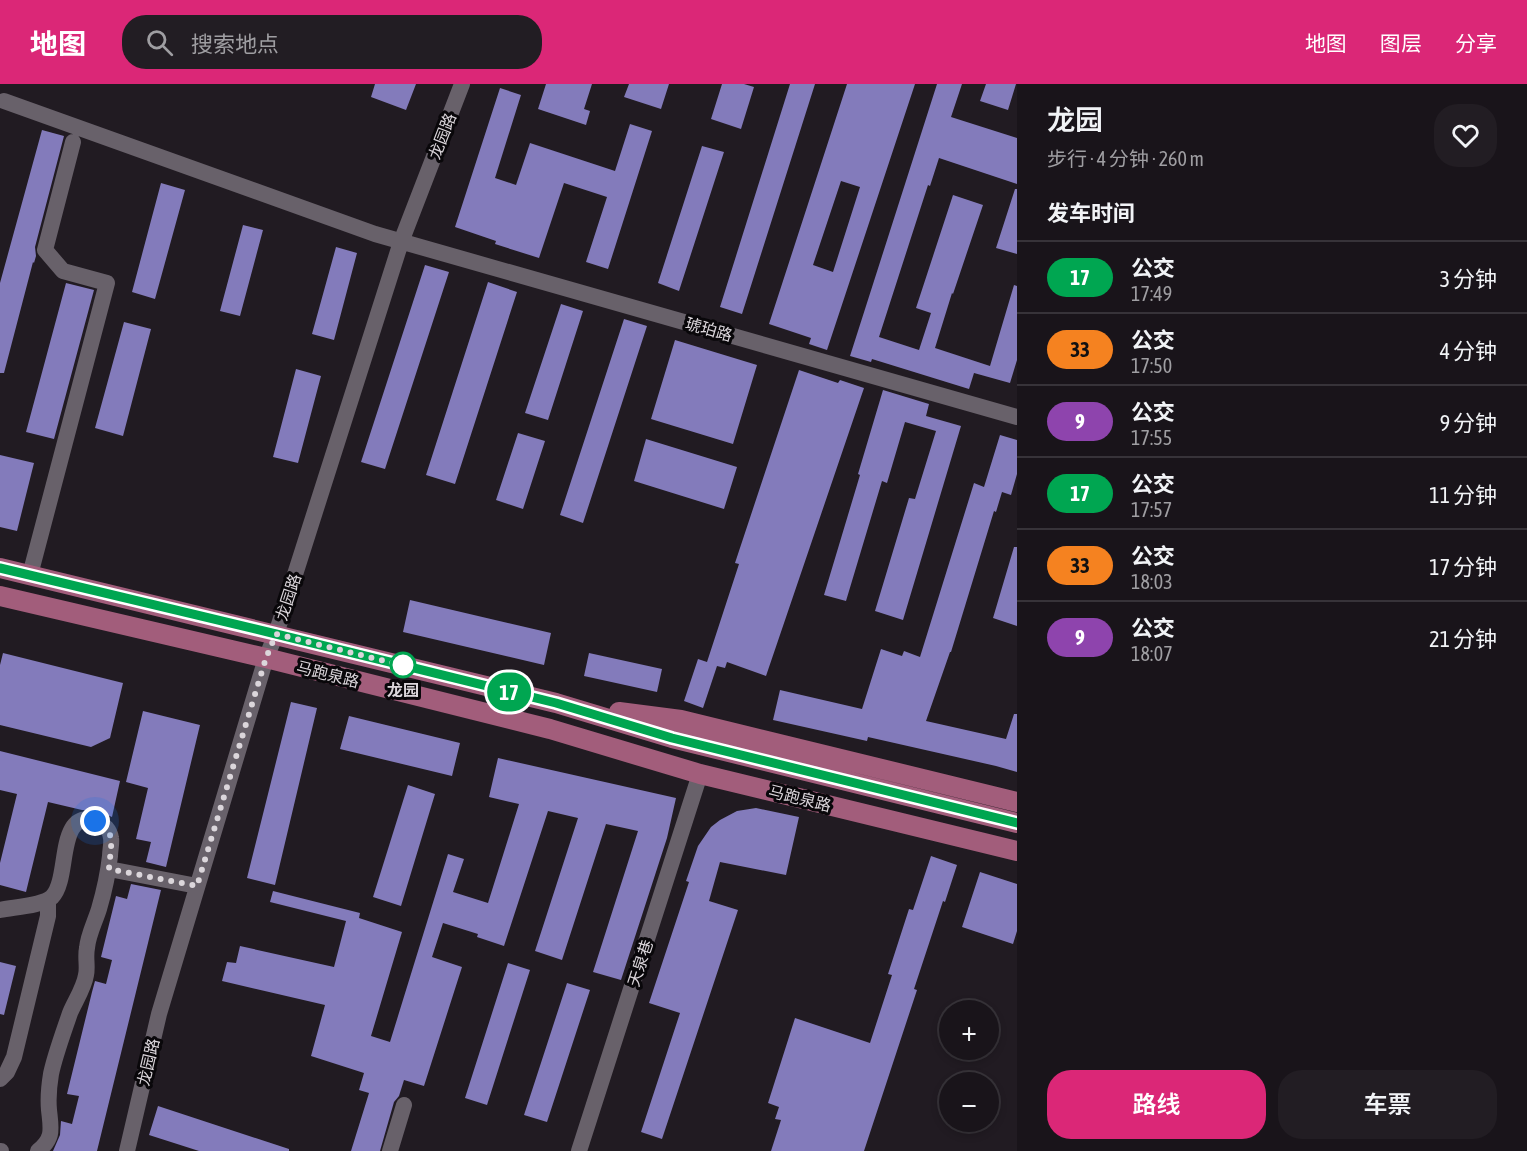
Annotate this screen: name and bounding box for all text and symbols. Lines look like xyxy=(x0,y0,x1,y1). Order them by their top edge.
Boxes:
search box xyxy=(122,15,542,69)
icon: search xyxy=(143,26,176,59)
text: 地图 xyxy=(30,28,86,60)
text: 搜索地点 xyxy=(191,31,279,57)
text: 地图 xyxy=(1305,31,1347,55)
text: 图层 xyxy=(1380,31,1422,55)
text: 分享 xyxy=(1455,31,1497,55)
text: 龙园 xyxy=(1047,104,1103,136)
button: heart xyxy=(1434,104,1497,167)
street label: 龙园路 xyxy=(425,110,459,162)
text: 步行 · 4 分钟 · 260 m xyxy=(1047,147,1204,170)
text: 发车时间 xyxy=(1047,200,1135,226)
text: 公交 xyxy=(1131,255,1175,281)
text: 17 xyxy=(1070,265,1090,289)
text: 3 分钟 xyxy=(1440,266,1497,292)
text: 17:49 xyxy=(1131,282,1172,305)
street label: 琥珀路 xyxy=(683,314,735,344)
text: 公交 xyxy=(1131,327,1175,353)
text: 33 xyxy=(1070,337,1090,361)
text: 4 分钟 xyxy=(1440,338,1497,364)
text: 17:50 xyxy=(1131,354,1172,377)
text: 公交 xyxy=(1131,399,1175,425)
text: 9 xyxy=(1075,409,1085,433)
text: 9 分钟 xyxy=(1440,410,1497,436)
text: 17:55 xyxy=(1131,426,1172,449)
text: 公交 xyxy=(1131,471,1175,497)
text: 17 xyxy=(1070,481,1090,505)
text: 11 分钟 xyxy=(1429,482,1497,508)
text: 17:57 xyxy=(1131,498,1172,521)
text: 公交 xyxy=(1131,543,1175,569)
text: 33 xyxy=(1070,553,1090,577)
text: 17 分钟 xyxy=(1429,554,1497,580)
text: 18:03 xyxy=(1131,570,1173,593)
street label: 龙园路 xyxy=(272,571,304,623)
text: 公交 xyxy=(1131,615,1175,641)
text: 9 xyxy=(1075,625,1085,649)
text: 21 分钟 xyxy=(1429,626,1497,652)
text: 18:07 xyxy=(1131,642,1173,665)
marker: 龙园 xyxy=(390,652,416,678)
street label: 马跑泉路 xyxy=(295,658,361,690)
line badge: 17 xyxy=(482,672,536,712)
text: 17 xyxy=(499,680,519,704)
place label: 龙园 xyxy=(387,681,419,699)
street label: 马跑泉路 xyxy=(767,782,833,814)
your location xyxy=(80,806,110,836)
street label: 天泉巷 xyxy=(624,937,656,989)
map controls xyxy=(939,1000,999,1132)
button: + xyxy=(939,1000,999,1060)
street label: 龙园路 xyxy=(134,1037,162,1087)
button: 路线 xyxy=(1047,1070,1266,1139)
button: 车票 xyxy=(1278,1070,1497,1139)
button: − xyxy=(939,1072,999,1132)

